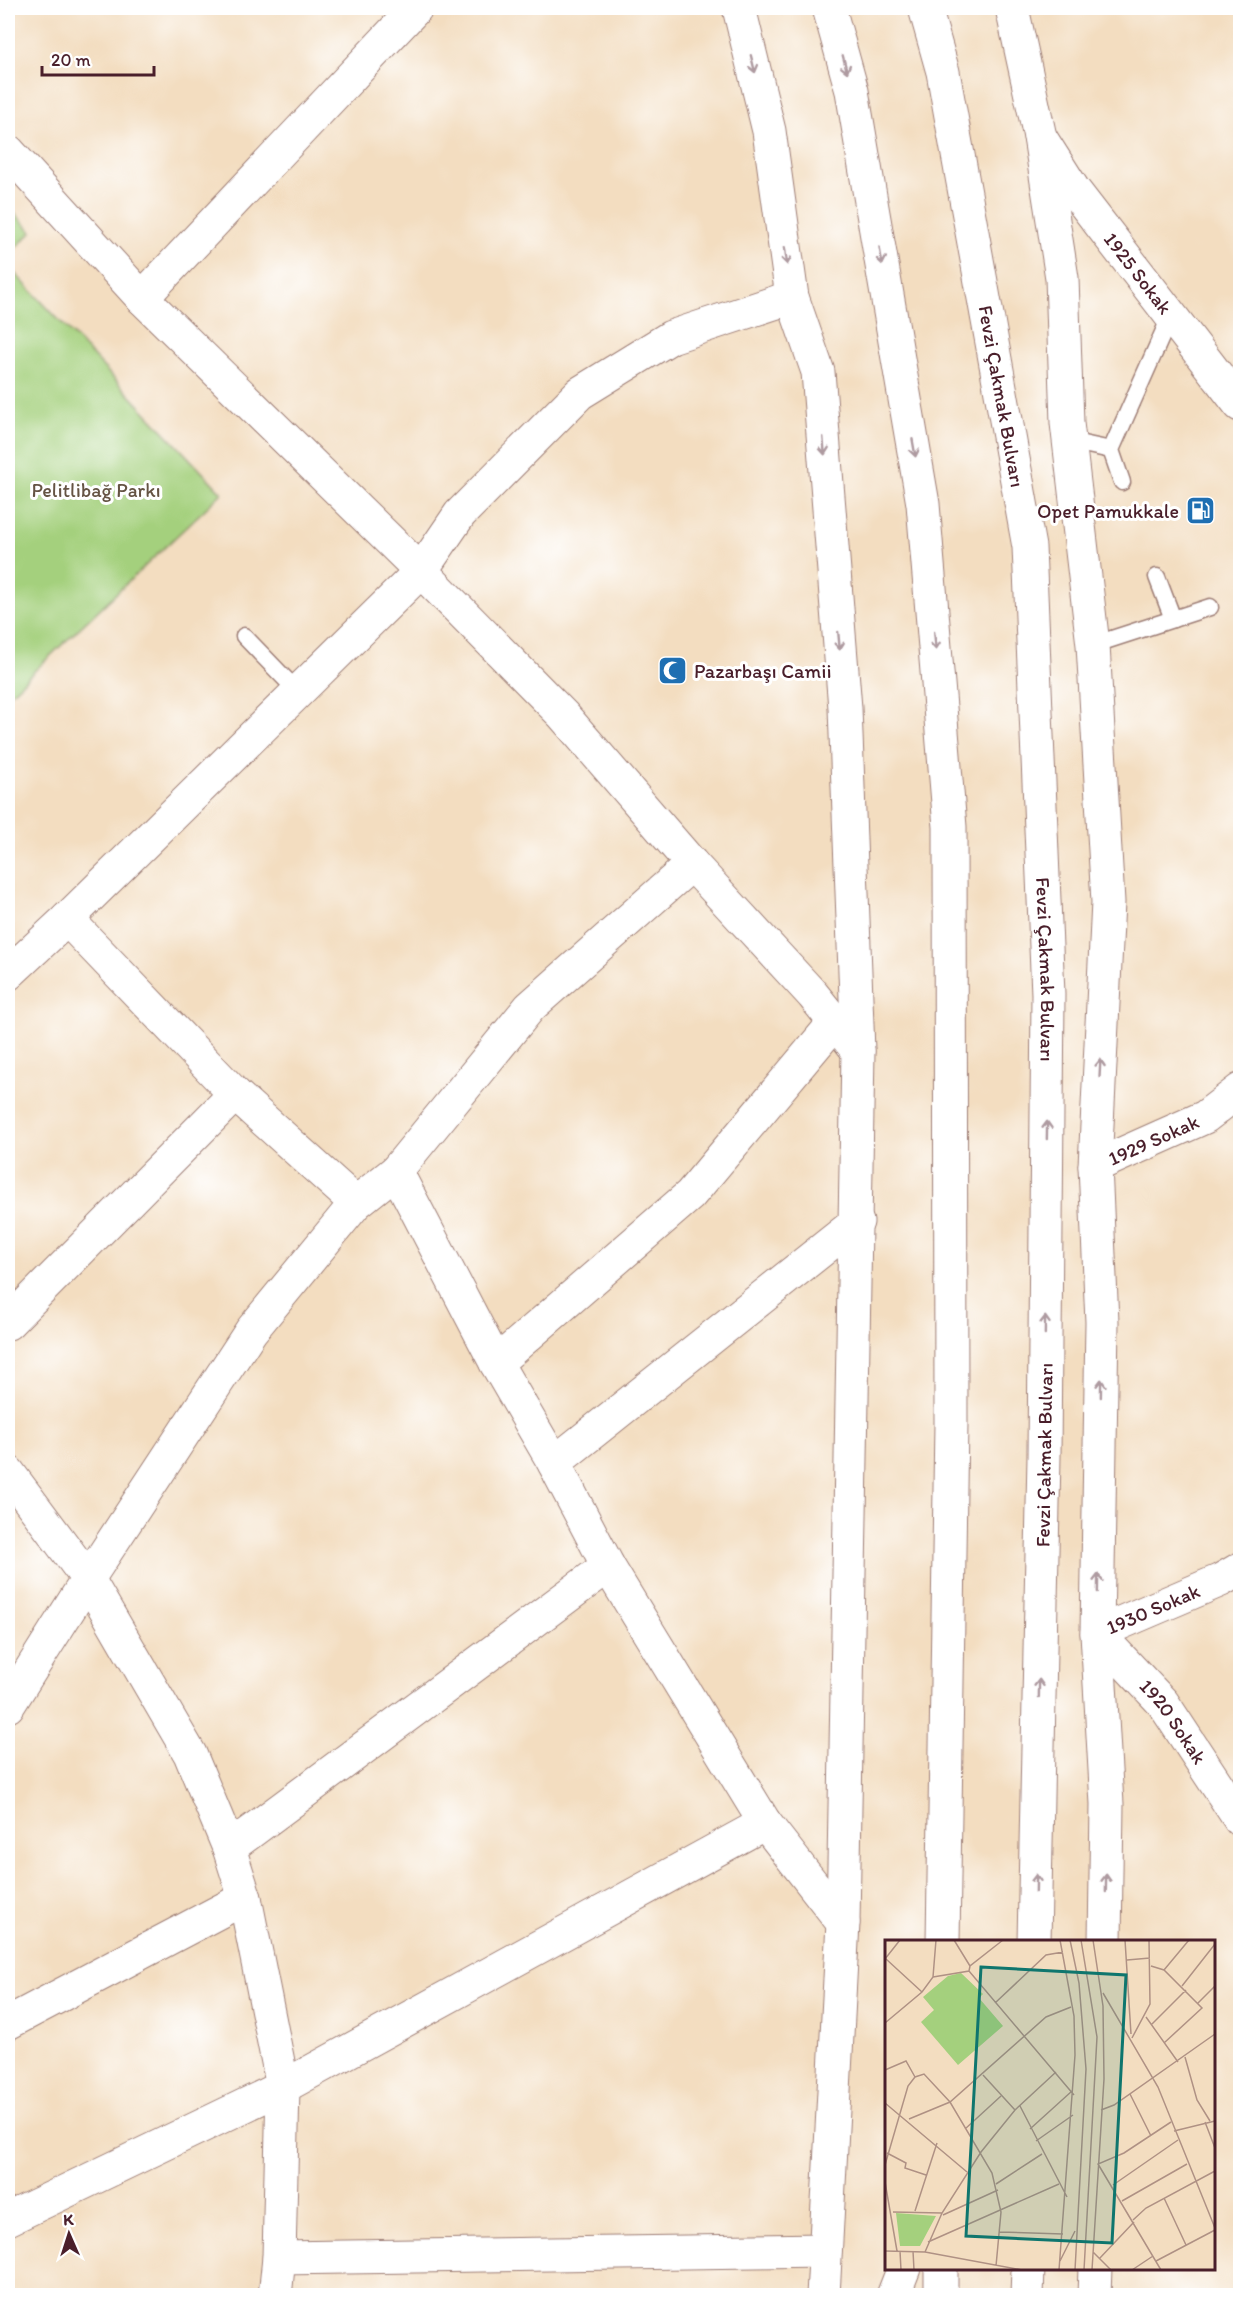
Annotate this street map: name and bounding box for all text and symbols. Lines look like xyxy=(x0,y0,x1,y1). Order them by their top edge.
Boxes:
scale bar xyxy=(42,39,154,77)
text: 20 m xyxy=(51,49,91,71)
one-way arrow xyxy=(747,54,759,73)
one-way arrow xyxy=(840,54,851,73)
street label: 1925 Sokak xyxy=(1099,227,1177,319)
one-way arrow xyxy=(875,245,886,265)
one-way arrow xyxy=(781,246,792,266)
street label: Fevzi Çakmak Bulvarı xyxy=(973,303,1030,489)
one-way arrow xyxy=(818,436,829,456)
one-way arrow xyxy=(908,437,919,457)
park label: Pelitlibağ Parkı xyxy=(31,478,161,502)
fuel station icon: Opet Pamukkale xyxy=(1184,495,1216,527)
place label: Opet Pamukkale xyxy=(1037,499,1179,523)
one-way arrow xyxy=(834,630,845,650)
one-way arrow xyxy=(930,631,941,651)
mosque icon: Pazarbaşı Camii xyxy=(657,655,689,687)
place label: Pazarbaşı Camii xyxy=(694,659,832,683)
street label: Fevzi Çakmak Bulvarı xyxy=(1031,877,1060,1062)
one-way arrow xyxy=(1095,1058,1106,1078)
street label: 1929 Sokak xyxy=(1104,1109,1203,1171)
one-way arrow xyxy=(1041,1121,1053,1141)
one-way arrow xyxy=(1039,1316,1051,1336)
street label: Fevzi Çakmak Bulvarı xyxy=(1030,1363,1058,1547)
one-way arrow xyxy=(1095,1379,1107,1399)
one-way arrow xyxy=(1092,1574,1104,1594)
street label: 1930 Sokak xyxy=(1103,1579,1203,1639)
street label: 1920 Sokak xyxy=(1135,1674,1212,1768)
one-way arrow xyxy=(1034,1679,1045,1699)
one-way arrow xyxy=(1030,1874,1041,1894)
one-way arrow xyxy=(1100,1874,1112,1894)
inset map xyxy=(885,1940,1215,2270)
north arrow xyxy=(39,2204,99,2264)
text: K xyxy=(63,2210,75,2229)

